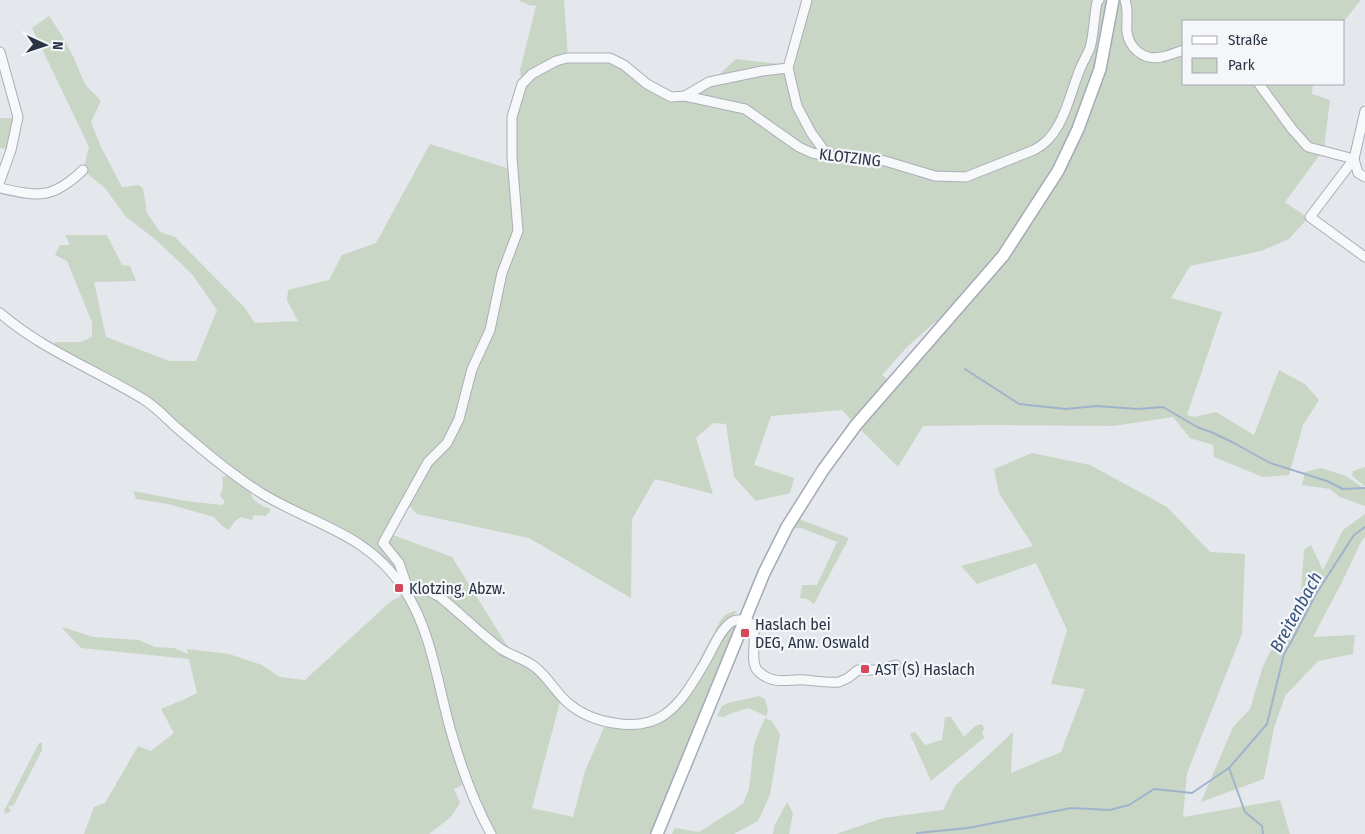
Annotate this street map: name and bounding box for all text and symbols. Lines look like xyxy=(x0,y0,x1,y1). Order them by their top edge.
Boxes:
north arrow xyxy=(20,20,70,70)
legend xyxy=(1182,20,1345,85)
text: Straße xyxy=(1228,31,1268,49)
text: N xyxy=(49,41,66,50)
text: Park xyxy=(1228,56,1255,74)
street label: KLOTZING xyxy=(818,144,882,171)
water label: Breitenbach xyxy=(1265,568,1327,656)
place label: Klotzing, Abzw. xyxy=(409,579,505,598)
marker: Klotzing, Abzw. xyxy=(393,582,405,594)
place label: Haslach bei DEG, Anw. Oswald xyxy=(755,615,869,652)
marker: Haslach bei DEG, Anw. Oswald xyxy=(739,627,751,639)
place label: AST (S) Haslach xyxy=(875,660,975,679)
marker: AST (S) Haslach xyxy=(859,663,871,675)

